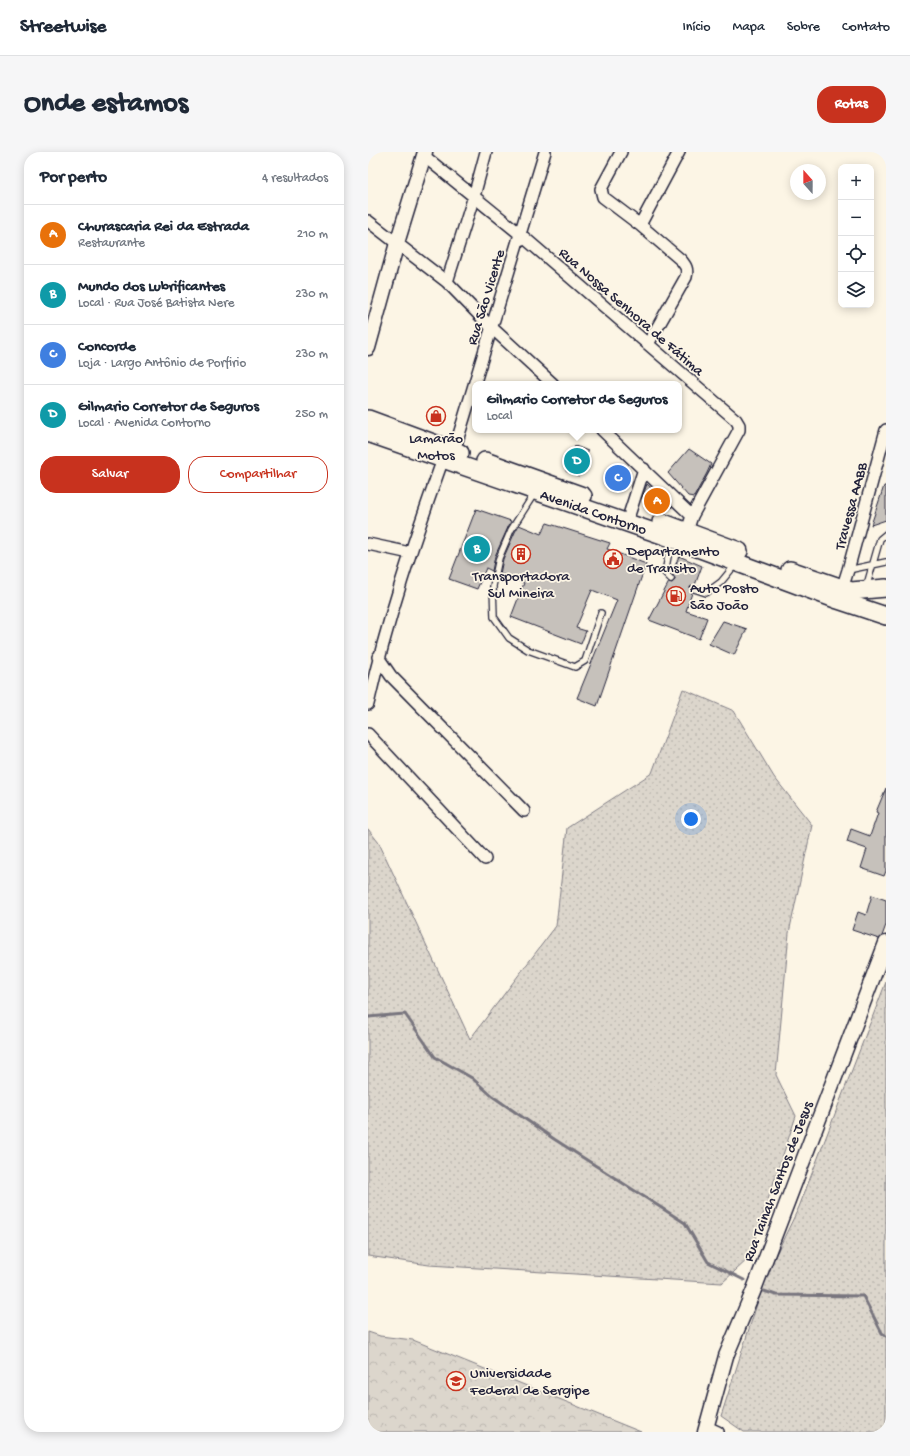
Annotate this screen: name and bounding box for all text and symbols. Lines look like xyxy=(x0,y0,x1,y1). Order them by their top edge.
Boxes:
text: Streetwise xyxy=(20,16,106,39)
text: Início xyxy=(682,19,711,36)
text: Mapa xyxy=(733,19,765,36)
text: Sobre xyxy=(787,19,820,36)
text: Contato xyxy=(842,19,890,36)
button: Rotas xyxy=(817,86,886,123)
text: Onde estamos xyxy=(24,88,188,121)
north arrow xyxy=(790,164,826,200)
map controls xyxy=(838,164,874,308)
button: + xyxy=(838,164,874,200)
text: Por perto xyxy=(40,168,107,188)
text: 4 resultados xyxy=(262,171,328,186)
button: − xyxy=(838,200,874,236)
text: Churascaria Rei da Estrada xyxy=(78,218,249,236)
text: A xyxy=(49,227,57,242)
text: 210 m xyxy=(297,227,328,242)
text: Restaurante xyxy=(78,236,145,251)
button: locate xyxy=(838,236,874,272)
street label: Rua Nossa Senhora de Fátima xyxy=(554,245,708,381)
street label: Rua São Vicente xyxy=(464,247,510,347)
button: layers xyxy=(838,272,874,308)
text: Mundo dos Lubrificantes xyxy=(78,278,225,296)
text: B xyxy=(50,287,56,302)
text: 230 m xyxy=(295,287,328,302)
text: Local · Rua José Batista Nere xyxy=(78,296,235,311)
text: Concorde xyxy=(78,338,136,356)
text: C xyxy=(49,347,57,362)
text: 230 m xyxy=(295,347,328,362)
text: Loja · Largo Antônio de Porfirio xyxy=(78,356,246,371)
popup xyxy=(472,381,682,433)
text: Gilmario Corretor de Seguros xyxy=(487,391,667,409)
text: Gilmario Corretor de Seguros xyxy=(78,398,259,416)
shop icon: Lamarão Motos xyxy=(425,405,447,427)
text: D xyxy=(49,407,57,422)
text: 250 m xyxy=(295,407,328,422)
text: Local xyxy=(487,409,513,424)
text: Local · Avenida Contorno xyxy=(78,416,211,431)
place label: Lamarão Motos xyxy=(409,430,463,465)
pin: D xyxy=(564,446,590,476)
button: Salvar xyxy=(40,456,180,493)
button: Compartilhar xyxy=(188,456,328,493)
street label: Travessa AABB xyxy=(831,461,872,553)
pin: C xyxy=(605,463,631,493)
street label: Avenida Contorno xyxy=(537,486,649,540)
pin: A xyxy=(644,486,670,516)
pin: B xyxy=(464,534,490,564)
building icon: Transportadora Sul Mineira xyxy=(510,543,532,565)
place label: Departamento de Transito xyxy=(626,543,720,578)
public building icon: Departamento de Transito xyxy=(602,548,624,570)
place label: Transportadora Sul Mineira xyxy=(471,568,570,603)
place label: Auto Posto São João xyxy=(690,580,759,615)
fuel station icon: Auto Posto São João xyxy=(665,585,687,607)
your location xyxy=(681,809,701,829)
street label: Rua Tainah Santos de Jesus xyxy=(740,1098,818,1265)
place label: Universidade Federal de Sergipe xyxy=(469,1365,590,1400)
school or university icon: Universidade Federal de Sergipe xyxy=(445,1370,467,1392)

